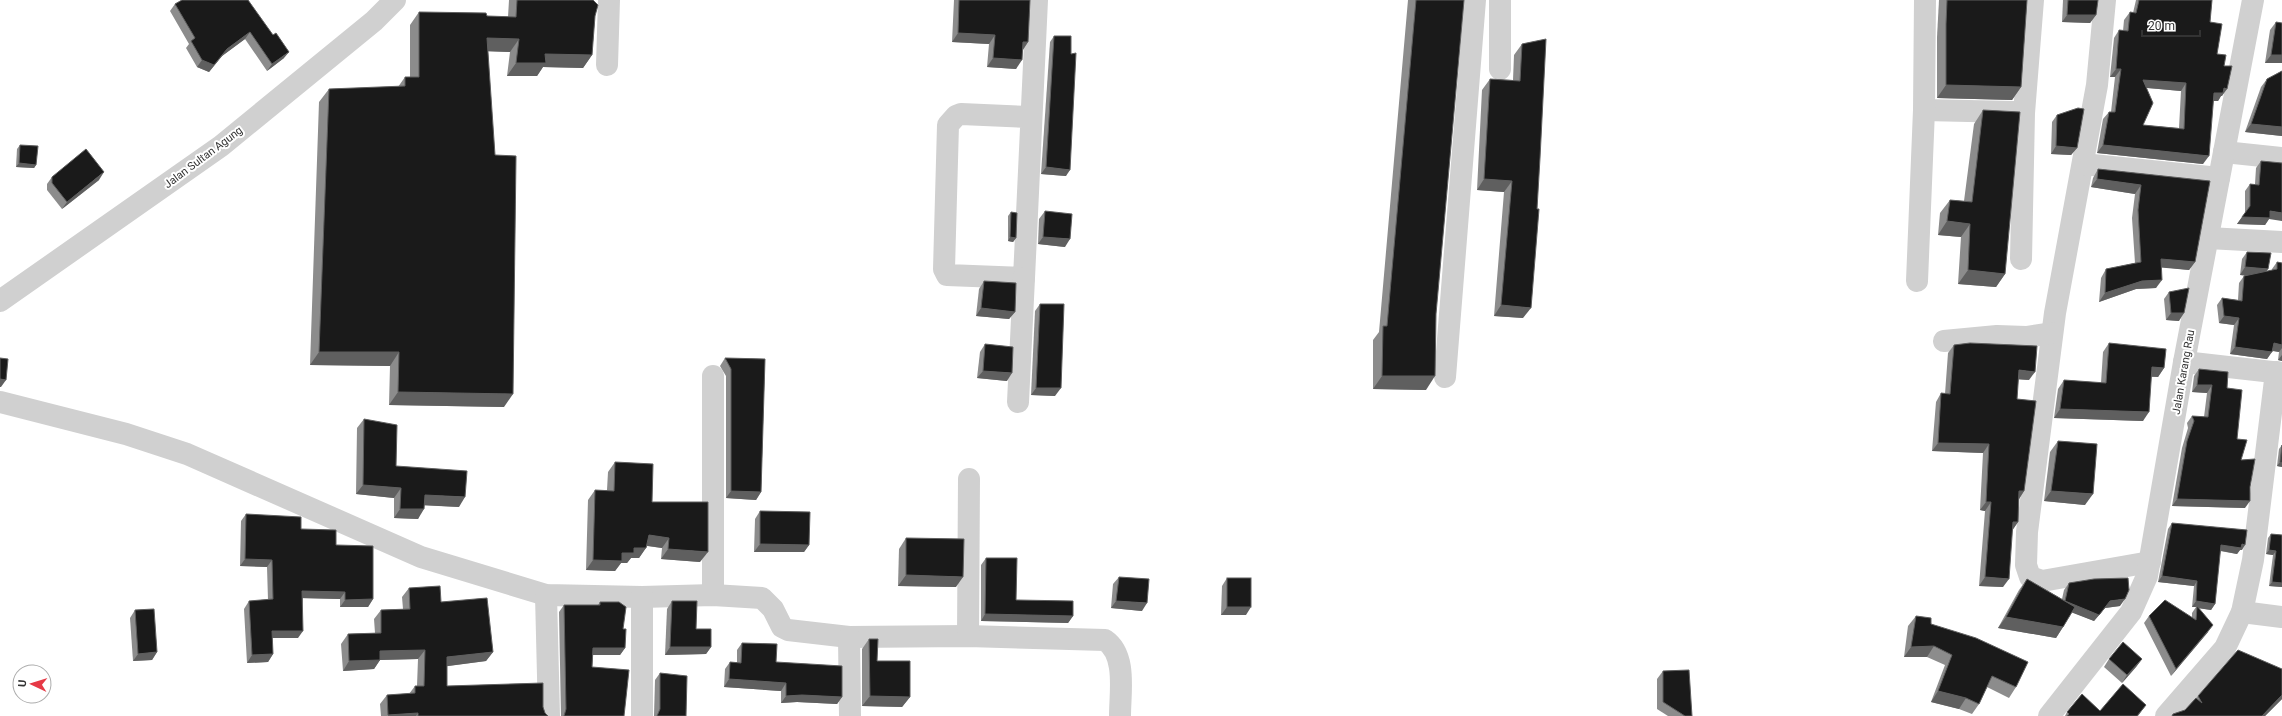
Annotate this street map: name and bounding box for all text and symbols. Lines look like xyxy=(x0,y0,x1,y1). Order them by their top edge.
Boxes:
scale bar xyxy=(2142,12,2200,38)
text: 20 m xyxy=(2148,19,2175,33)
street label: Jalan Sultan Agung xyxy=(162,124,245,191)
street label: Jalan Karang Rau xyxy=(2170,329,2197,415)
north arrow xyxy=(12,664,52,704)
text: U xyxy=(16,679,29,687)

